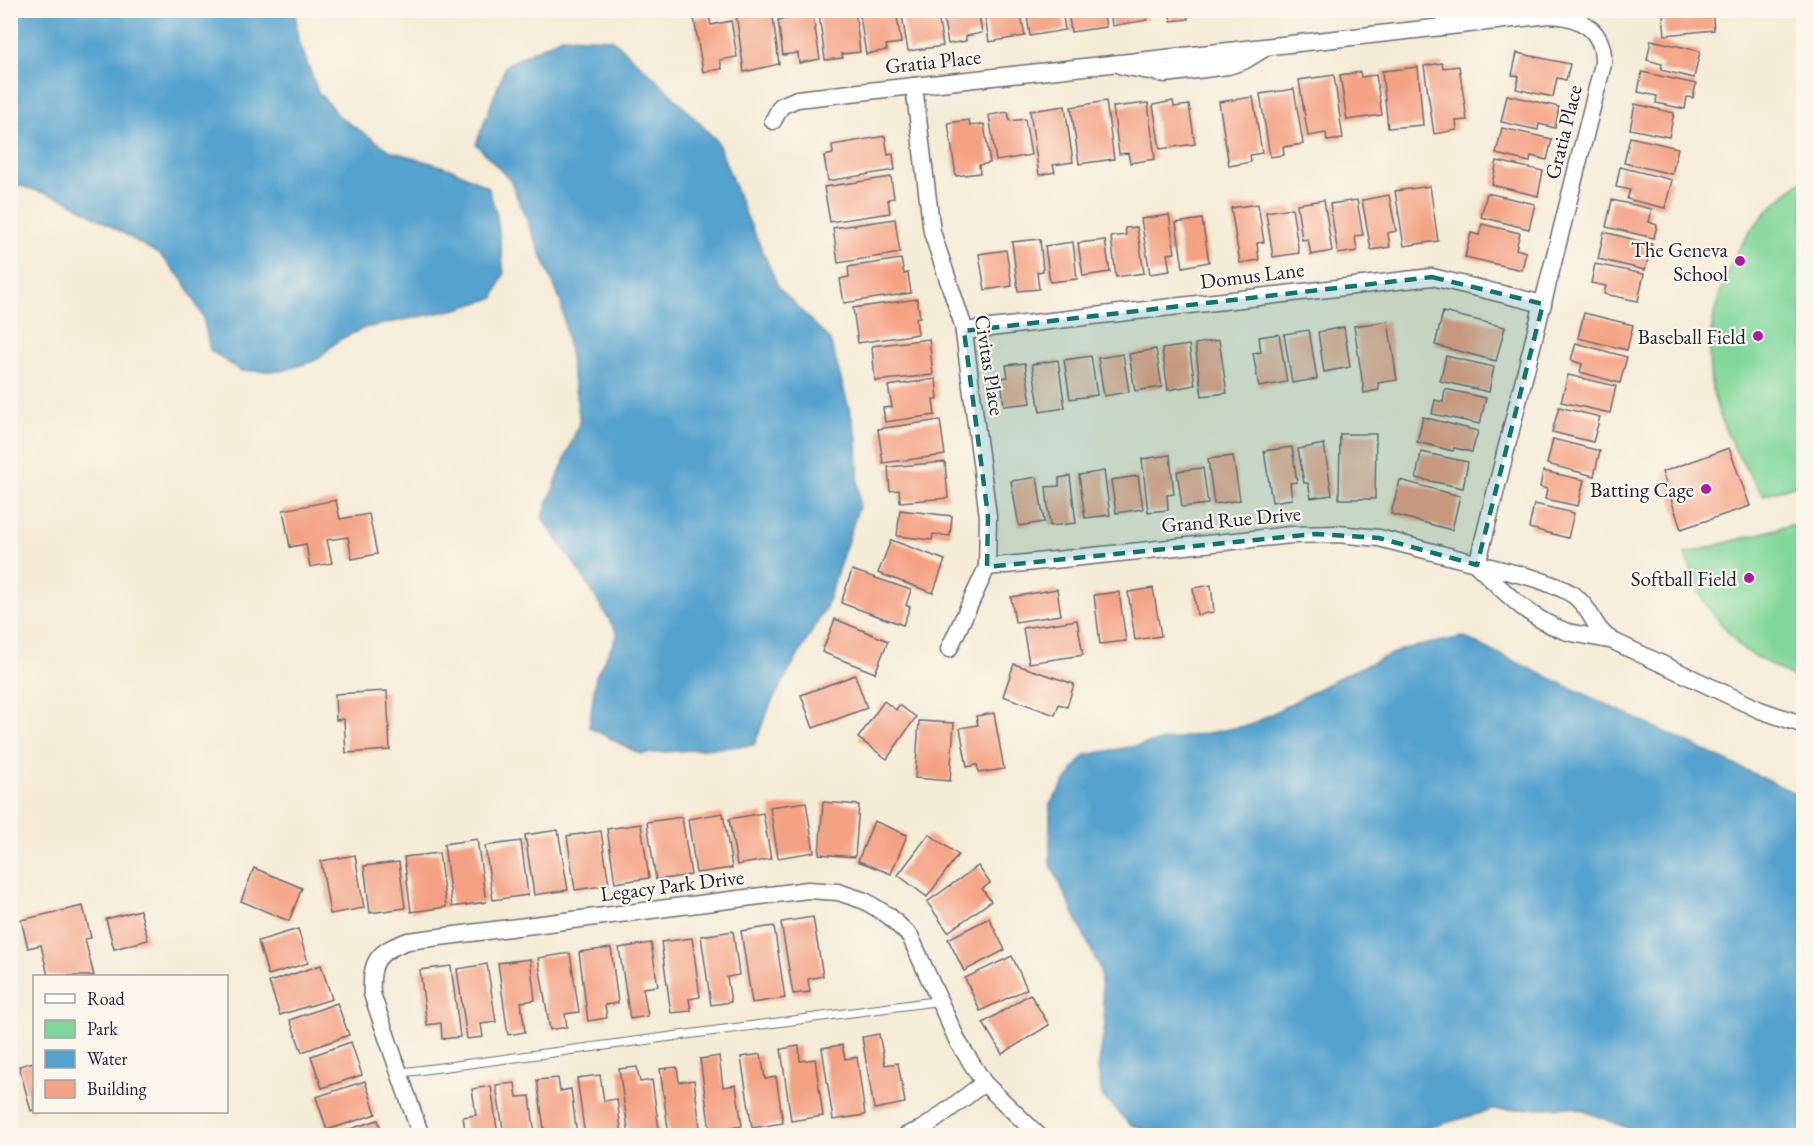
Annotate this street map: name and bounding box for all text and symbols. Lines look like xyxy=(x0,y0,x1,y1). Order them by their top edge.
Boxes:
street label: Gratia Place xyxy=(884,43,982,79)
street label: Gratia Place xyxy=(1538,82,1588,182)
place label: The Geneva School xyxy=(1631,236,1729,287)
marker: The Geneva School xyxy=(1733,254,1747,268)
street label: Domus Lane xyxy=(1198,255,1306,295)
street label: Civitas Place xyxy=(969,313,1011,417)
place label: Baseball Field xyxy=(1638,323,1746,350)
marker: Baseball Field xyxy=(1751,329,1765,343)
place label: Batting Cage xyxy=(1590,476,1694,503)
marker: Batting Cage xyxy=(1699,482,1713,496)
street label: Grand Rue Drive xyxy=(1160,499,1302,539)
place label: Softball Field xyxy=(1631,565,1737,592)
marker: Softball Field xyxy=(1742,571,1756,585)
street label: Legacy Park Drive xyxy=(599,863,745,907)
legend xyxy=(33,975,228,1113)
text: Road xyxy=(87,987,126,1010)
text: Park xyxy=(87,1017,118,1040)
text: Water xyxy=(87,1047,128,1070)
text: Building xyxy=(87,1077,147,1100)

